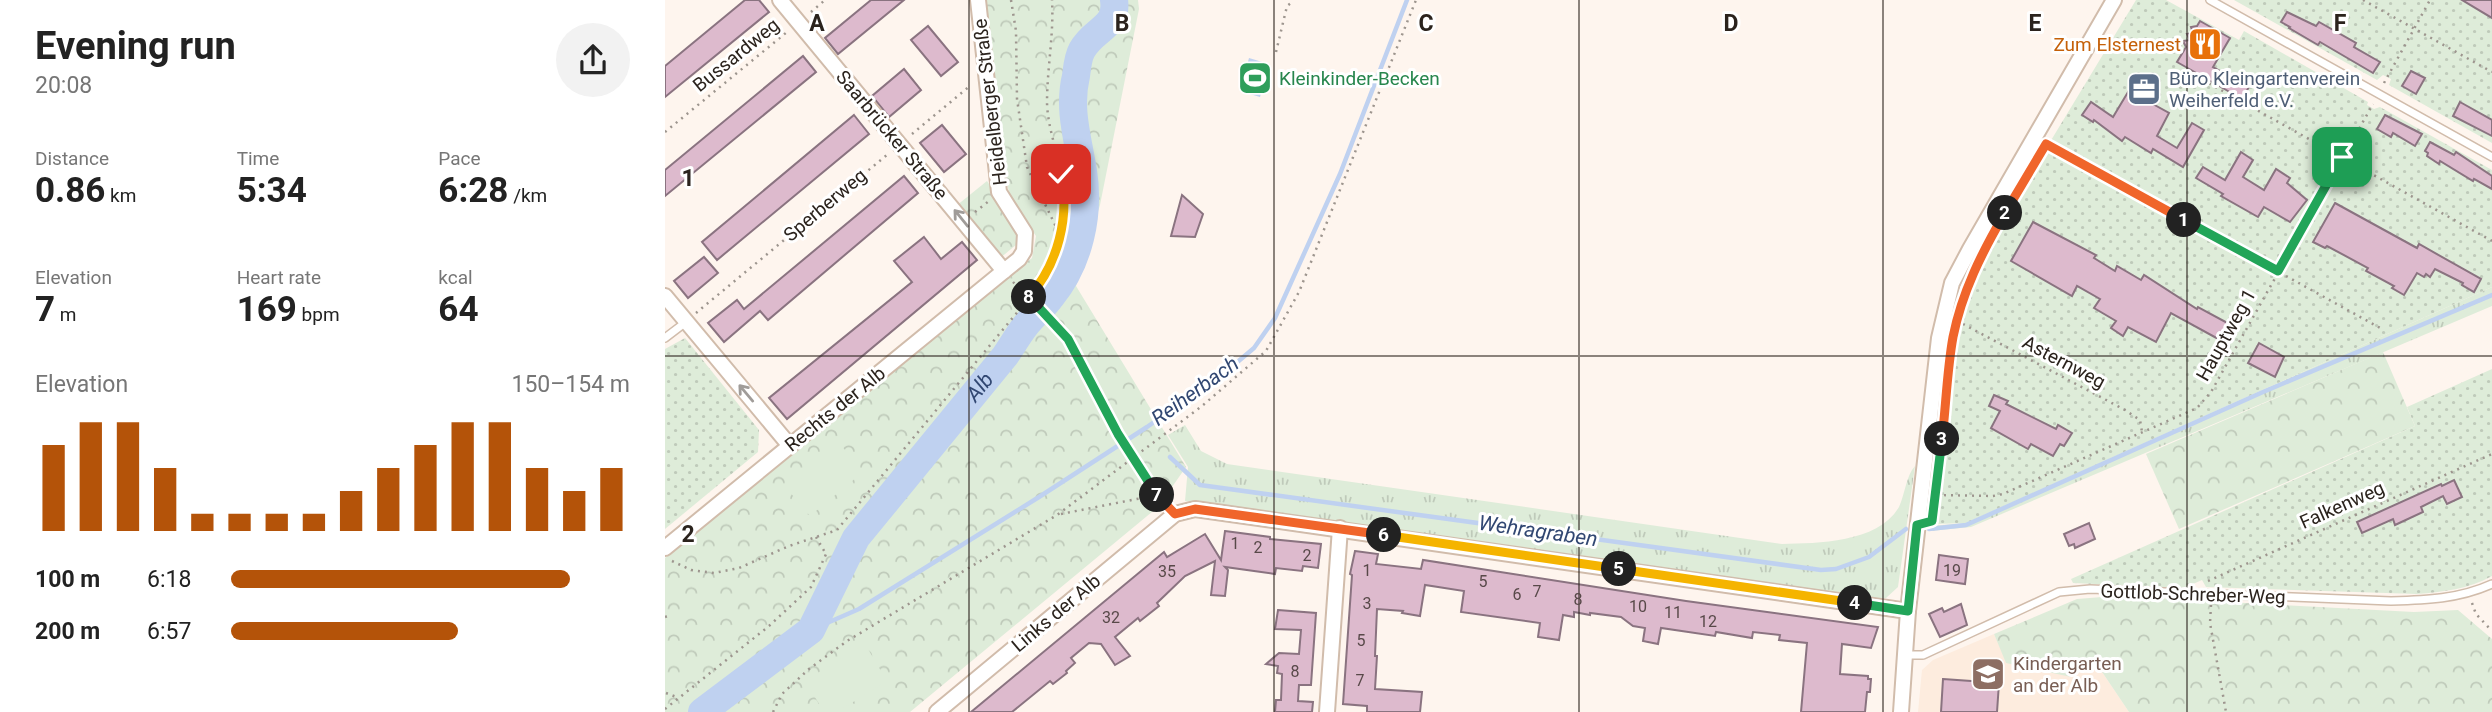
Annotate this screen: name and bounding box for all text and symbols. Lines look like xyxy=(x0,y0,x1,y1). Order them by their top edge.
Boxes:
text: A xyxy=(809,10,825,37)
text: B xyxy=(1115,10,1129,37)
text: C xyxy=(1418,10,1434,37)
text: D xyxy=(1724,10,1738,37)
text: E xyxy=(2029,10,2042,37)
text: F xyxy=(2334,10,2347,37)
street label: Bussardweg xyxy=(688,13,784,97)
street label: Heidelberger Straße xyxy=(968,17,1012,187)
button: share xyxy=(556,23,630,97)
text: Evening run xyxy=(35,24,236,68)
restaurant icon: Zum Elsternest xyxy=(2186,25,2224,63)
place label: Zum Elsternest xyxy=(2053,33,2181,56)
sports icon: Kleinkinder-Becken xyxy=(1236,59,1274,97)
street label: Saarbrücker Straße xyxy=(831,66,953,204)
place label: Kleinkinder-Becken xyxy=(1279,67,1440,90)
place label: Büro Kleingartenverein Weiherfeld e.V. xyxy=(2169,67,2360,112)
office icon: Büro Kleingartenverein Weiherfeld e.V. xyxy=(2125,70,2163,108)
text: 20:08 xyxy=(35,72,92,99)
pin xyxy=(2312,127,2372,187)
icon: arrive xyxy=(2323,138,2361,176)
pin xyxy=(1031,144,1091,204)
text: Distance xyxy=(35,147,109,170)
text: Time xyxy=(237,147,279,170)
text: Pace xyxy=(438,147,481,170)
icon: check xyxy=(1042,155,1080,193)
street label: Sperberweg xyxy=(779,164,871,246)
text: 1 xyxy=(681,165,695,192)
text: 0.86 xyxy=(35,170,105,211)
text: 5:34 xyxy=(237,170,307,211)
text: 6:28 xyxy=(438,170,508,211)
text: km xyxy=(105,184,136,207)
text: /km xyxy=(508,184,547,207)
pin: 2 xyxy=(1987,196,2023,230)
text: 2 xyxy=(1999,201,2010,224)
pin: 1 xyxy=(2167,202,2201,238)
text: 1 xyxy=(2178,208,2189,231)
one-way arrow xyxy=(953,210,969,228)
text: Elevation xyxy=(35,266,112,289)
text: Heart rate xyxy=(237,266,321,289)
text: kcal xyxy=(438,266,473,289)
pin: 8 xyxy=(1011,280,1047,314)
text: 8 xyxy=(1023,285,1034,308)
street label: Hauptweg 1 xyxy=(2191,285,2261,385)
text: 7 xyxy=(35,289,55,330)
text: 169 xyxy=(237,289,297,330)
text: 64 xyxy=(438,289,479,330)
text: m xyxy=(55,303,76,326)
text: bpm xyxy=(297,303,340,326)
street label: Asternweg xyxy=(2019,331,2109,393)
water label: Reiherbach xyxy=(1147,351,1243,431)
street label: Rechts der Alb xyxy=(780,361,890,457)
water label: Alb xyxy=(960,368,998,407)
text: Elevation xyxy=(35,371,128,398)
text: 150–154 m xyxy=(511,371,630,398)
one-way arrow xyxy=(738,385,754,403)
pin: 3 xyxy=(1925,422,1959,457)
text: 3 xyxy=(1936,427,1947,450)
street label: Falkenweg xyxy=(2296,476,2388,534)
pin: 7 xyxy=(1140,477,1175,512)
text: 7 xyxy=(1151,483,1162,506)
water label: Wehragraben xyxy=(1477,511,1599,551)
pin: 6 xyxy=(1367,518,1401,552)
text: 2 xyxy=(681,521,695,548)
text: 6 xyxy=(1378,523,1389,546)
house number: 1 xyxy=(1231,534,1240,553)
house number: 2 xyxy=(1254,538,1263,557)
house number: 2 xyxy=(1303,546,1312,565)
pin: 5 xyxy=(1601,552,1637,586)
text: 5 xyxy=(1613,557,1624,580)
house number: 1 xyxy=(1363,561,1372,580)
house number: 19 xyxy=(1943,561,1961,580)
house number: 35 xyxy=(1158,562,1176,581)
text: 100 m xyxy=(35,566,100,593)
text: 6:18 xyxy=(147,566,191,593)
street label: Links der Alb xyxy=(1007,569,1105,657)
house number: 5 xyxy=(1479,572,1488,591)
street label: Gottlob-Schreber-Weg xyxy=(2100,579,2286,609)
house number: 7 xyxy=(1533,582,1542,601)
house number: 6 xyxy=(1513,585,1522,604)
pin: 4 xyxy=(1837,586,1873,620)
house number: 8 xyxy=(1574,590,1583,609)
text: 4 xyxy=(1849,591,1860,614)
house number: 3 xyxy=(1363,594,1372,613)
house number: 10 xyxy=(1629,597,1647,616)
house number: 11 xyxy=(1664,603,1682,622)
house number: 32 xyxy=(1102,608,1120,627)
house number: 12 xyxy=(1699,612,1717,631)
text: 200 m xyxy=(35,618,100,645)
text: 6:57 xyxy=(147,618,191,645)
house number: 5 xyxy=(1357,631,1366,650)
place label: Kindergarten an der Alb xyxy=(2013,652,2122,697)
school or university icon: Kindergarten an der Alb xyxy=(1969,655,2007,693)
house number: 8 xyxy=(1291,662,1300,681)
house number: 7 xyxy=(1356,671,1365,690)

